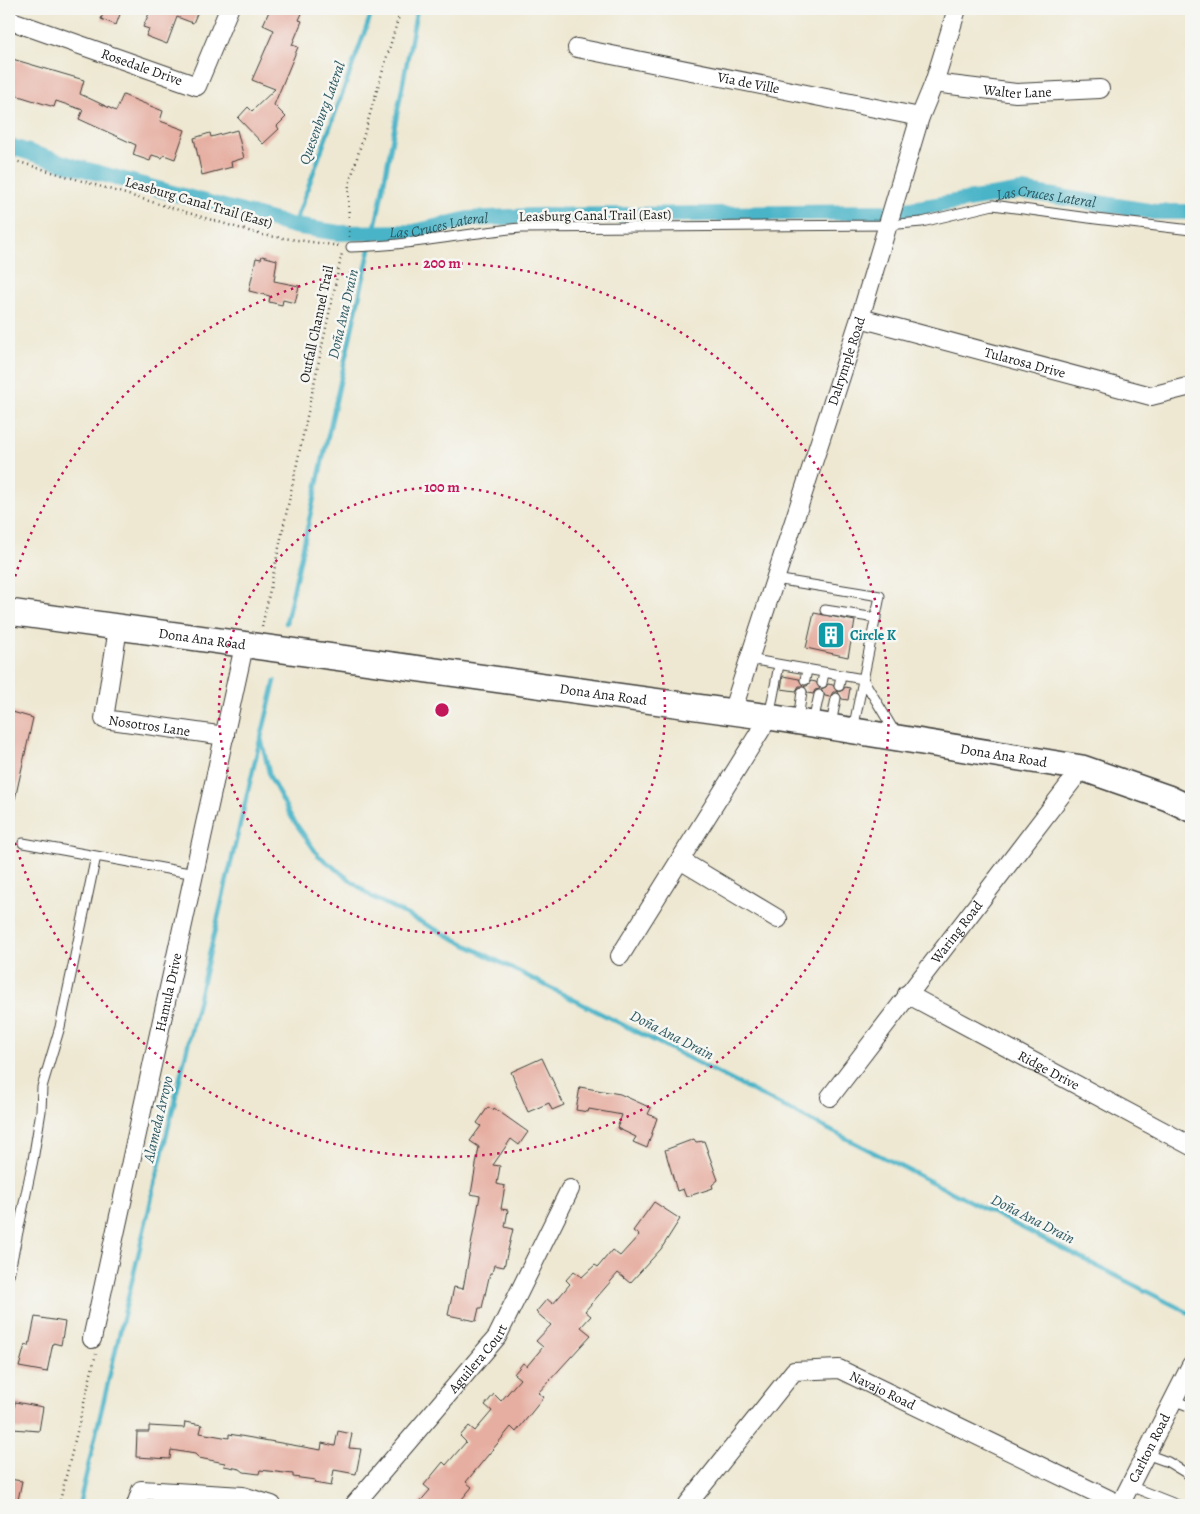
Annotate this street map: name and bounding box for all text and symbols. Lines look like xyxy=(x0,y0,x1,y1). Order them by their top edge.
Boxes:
street label: Rosedale Drive xyxy=(99,44,185,90)
water label: Quesenburg Lateral xyxy=(294,58,350,167)
street label: Via de Ville xyxy=(715,67,781,99)
street label: Walter Lane xyxy=(981,80,1052,103)
street label: Leasburg Canal Trail (East) xyxy=(123,172,275,233)
water label: Las Cruces Lateral xyxy=(995,180,1098,213)
street label: Leasburg Canal Trail (East) xyxy=(519,205,672,226)
water label: Las Cruces Lateral xyxy=(389,208,489,242)
text: 200 m xyxy=(423,253,461,273)
street label: Outfall Channel Trail xyxy=(295,263,338,384)
water label: Doña Ana Drain xyxy=(323,267,363,361)
street label: Dalrymple Road xyxy=(823,314,870,408)
street label: Tularosa Drive xyxy=(982,343,1068,383)
text: 100 m xyxy=(424,477,460,497)
building icon: Circle K xyxy=(816,620,846,650)
street label: Dona Ana Road xyxy=(157,624,247,655)
place label: Circle K xyxy=(850,626,897,645)
street label: Dona Ana Road xyxy=(558,679,649,710)
centre of rings xyxy=(433,701,451,719)
street label: Nosotros Lane xyxy=(107,711,191,741)
street label: Dona Ana Road xyxy=(959,739,1049,772)
street label: Waring Road xyxy=(926,896,987,968)
street label: Hamula Drive xyxy=(151,951,186,1034)
water label: Doña Ana Drain xyxy=(627,1005,717,1065)
street label: Ridge Drive xyxy=(1014,1046,1083,1095)
water label: Alameda Arroyo xyxy=(138,1074,178,1165)
water label: Doña Ana Drain xyxy=(988,1189,1078,1249)
street label: Aguilera Court xyxy=(444,1321,512,1398)
street label: Navajo Road xyxy=(846,1367,919,1415)
street label: Carlton Road xyxy=(1124,1410,1175,1486)

